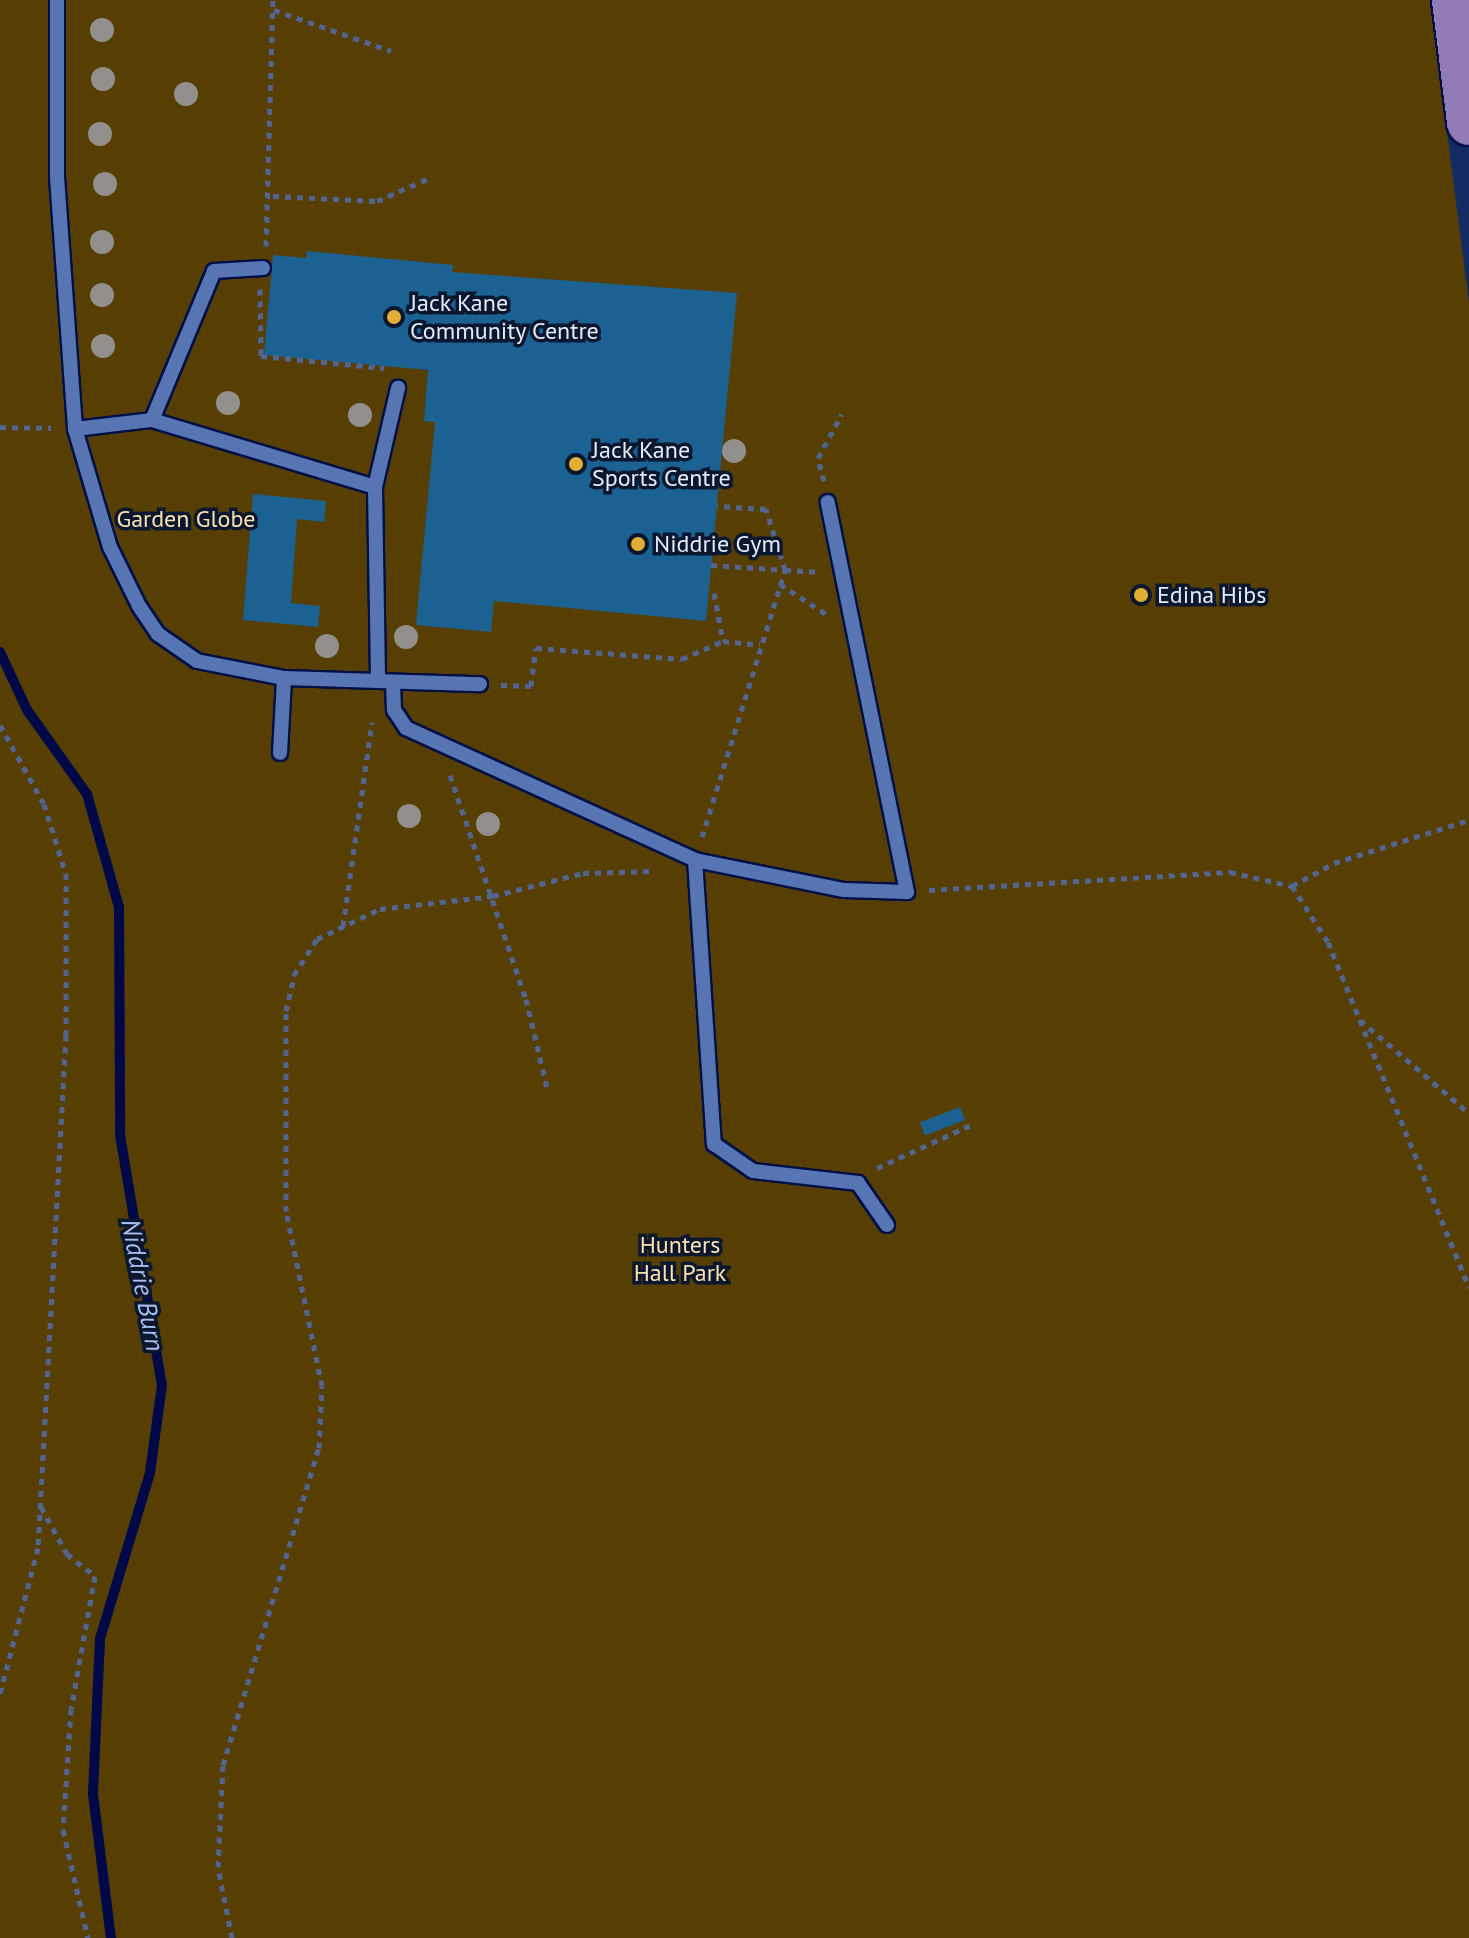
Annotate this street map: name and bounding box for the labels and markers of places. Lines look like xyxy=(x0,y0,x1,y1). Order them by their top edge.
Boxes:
place label: Jack Kane Community Centre xyxy=(410,289,600,345)
marker: Jack Kane Community Centre xyxy=(385,308,403,326)
place label: Jack Kane Sports Centre xyxy=(592,436,731,492)
marker: Jack Kane Sports Centre xyxy=(567,455,585,473)
place label: Niddrie Gym xyxy=(654,530,781,558)
marker: Niddrie Gym xyxy=(629,535,647,553)
place label: Edina Hibs xyxy=(1157,581,1266,609)
marker: Edina Hibs xyxy=(1132,586,1150,604)

